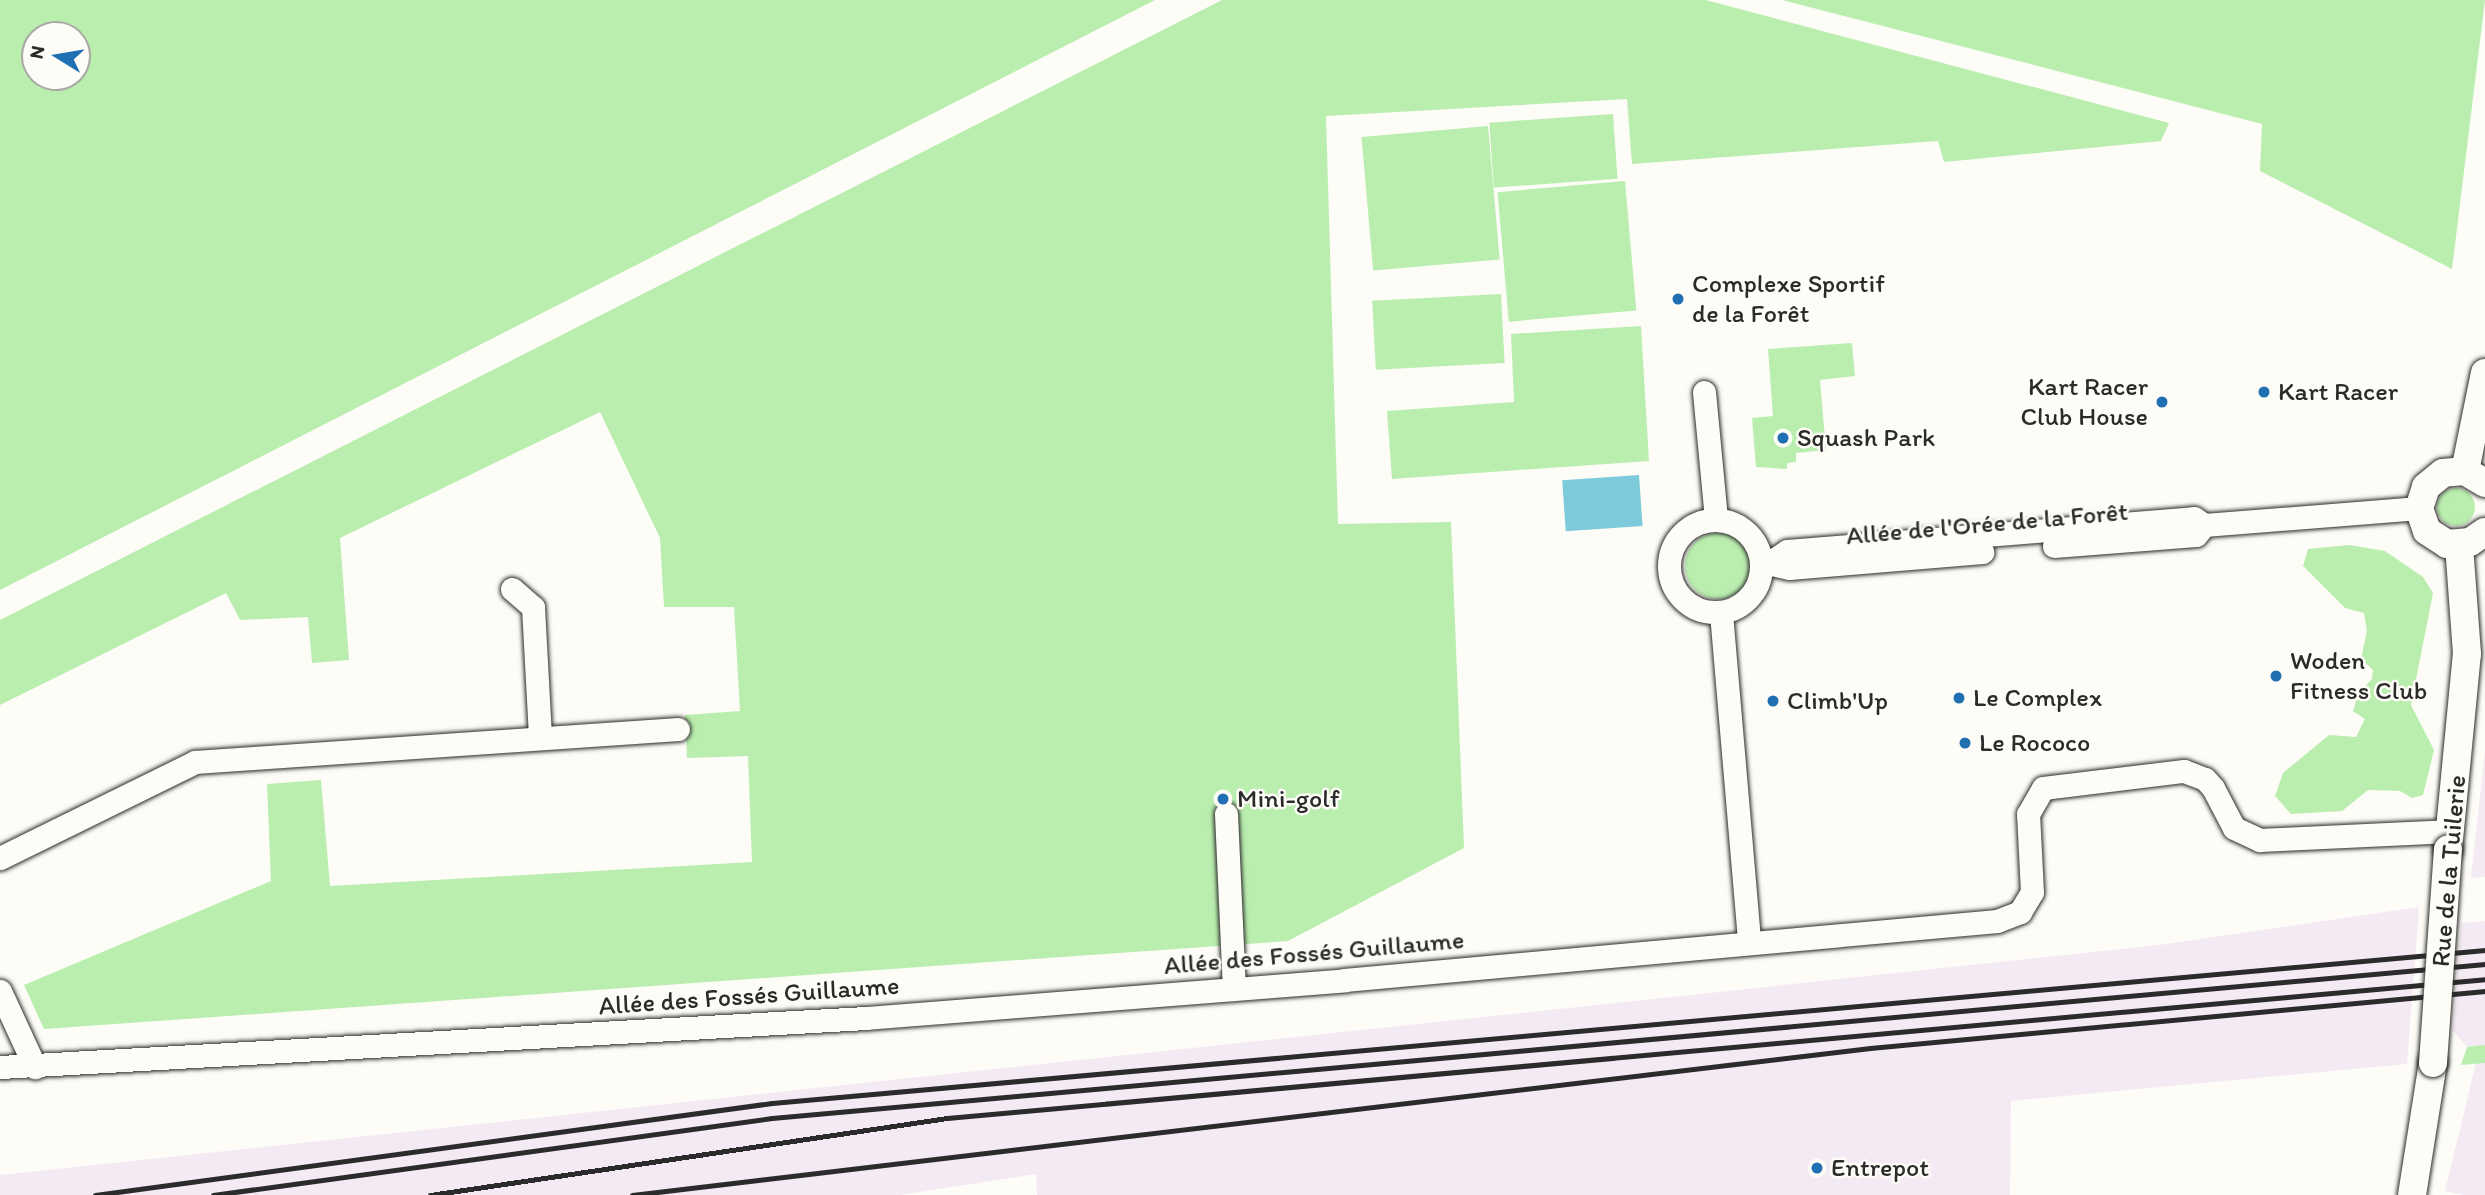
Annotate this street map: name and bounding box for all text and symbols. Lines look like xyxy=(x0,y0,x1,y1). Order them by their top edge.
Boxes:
north arrow xyxy=(21,21,91,91)
text: N xyxy=(24,44,49,61)
place label: Complexe Sportif de la Forêt xyxy=(1692,268,1885,330)
marker: Complexe Sportif de la Forêt xyxy=(1670,291,1686,307)
place label: Kart Racer Club House xyxy=(2021,371,2148,432)
place label: Kart Racer xyxy=(2278,376,2398,408)
marker: Kart Racer xyxy=(2256,384,2272,400)
marker: Kart Racer Club House xyxy=(2154,394,2170,410)
place label: Squash Park xyxy=(1797,422,1934,454)
marker: Squash Park xyxy=(1775,430,1791,446)
street label: Allée de l'Orée de la Forêt xyxy=(1844,496,2130,552)
place label: Woden Fitness Club xyxy=(2290,645,2427,706)
marker: Woden Fitness Club xyxy=(2268,668,2284,684)
place label: Le Complex xyxy=(1973,682,2102,714)
place label: Climb'Up xyxy=(1787,685,1888,717)
marker: Le Complex xyxy=(1951,690,1967,706)
marker: Climb'Up xyxy=(1765,693,1781,709)
place label: Le Rococo xyxy=(1979,727,2090,759)
marker: Le Rococo xyxy=(1957,735,1973,751)
street label: Rue de la Tuilerie xyxy=(2425,775,2473,967)
place label: Mini-golf xyxy=(1237,783,1339,815)
marker: Mini-golf xyxy=(1215,791,1231,807)
street label: Allée des Fossés Guillaume xyxy=(1163,924,1465,982)
street label: Allée des Fossés Guillaume xyxy=(598,970,900,1022)
place label: Entrepot xyxy=(1831,1152,1929,1184)
marker: Entrepot xyxy=(1809,1160,1825,1176)

